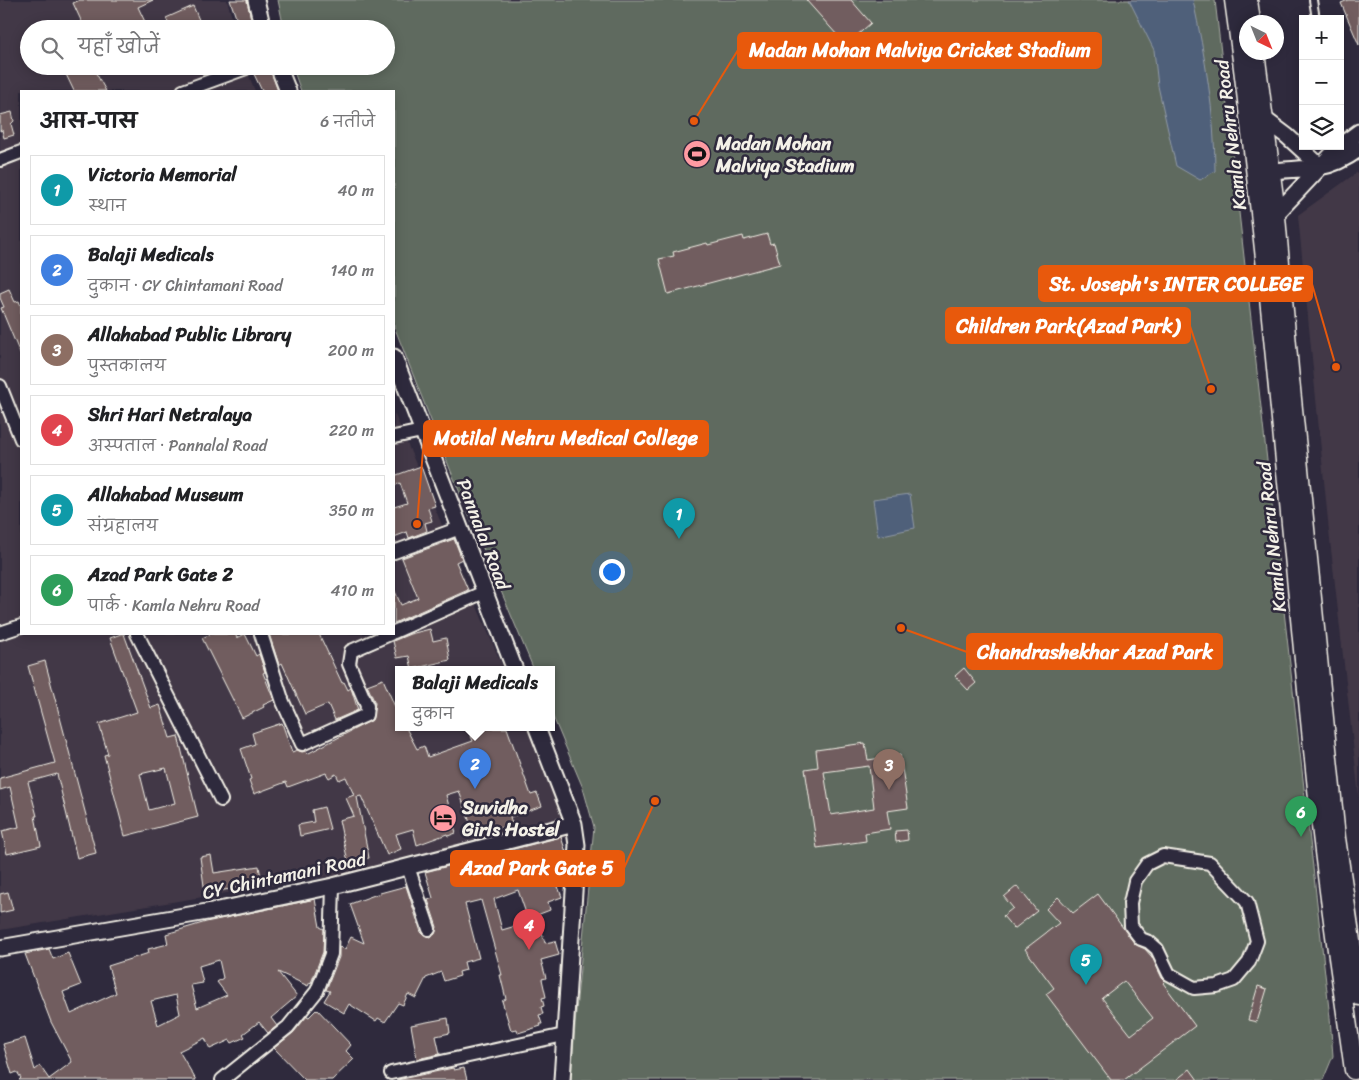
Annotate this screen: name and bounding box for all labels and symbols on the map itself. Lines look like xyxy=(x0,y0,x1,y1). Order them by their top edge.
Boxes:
north arrow xyxy=(1239,15,1284,60)
callout: Madan Mohan Malviya Cricket Stadium xyxy=(738,33,1101,68)
text: Madan Mohan Malviya Cricket Stadium xyxy=(748,33,1091,68)
street label: Kamla Nehru Road xyxy=(1205,57,1256,212)
place label: Madan Mohan Malviya Stadium xyxy=(715,127,855,182)
sports icon: Madan Mohan Malviya Stadium xyxy=(682,139,712,169)
callout: St. Joseph's INTER COLLEGE xyxy=(1039,266,1312,301)
text: St. Joseph's INTER COLLEGE xyxy=(1048,267,1305,302)
callout: Children Park(Azad Park) xyxy=(946,308,1190,343)
text: Children Park(Azad Park) xyxy=(955,309,1182,344)
callout: Motilal Nehru Medical College xyxy=(424,421,708,456)
text: Motilal Nehru Medical College xyxy=(433,421,699,456)
street label: Kamla Nehru Road xyxy=(1247,459,1296,614)
street label: Pannalal Road xyxy=(447,474,520,596)
pin: 1 xyxy=(663,498,695,539)
your location xyxy=(599,559,625,585)
callout: Chandrashekhar Azad Park xyxy=(967,634,1222,669)
text: Chandrashekhar Azad Park xyxy=(976,635,1214,670)
pin: 2 xyxy=(459,748,491,789)
pin: 3 xyxy=(873,749,905,790)
place label: Suvidha Girls Hostel xyxy=(461,791,560,846)
pin: 6 xyxy=(1285,796,1317,837)
hotel icon: Suvidha Girls Hostel xyxy=(428,803,458,833)
street label: CY Chintamani Road xyxy=(199,842,371,909)
callout: Azad Park Gate 5 xyxy=(451,851,624,886)
text: Azad Park Gate 5 xyxy=(459,851,614,886)
pin: 4 xyxy=(513,909,545,950)
pin: 5 xyxy=(1070,944,1102,985)

